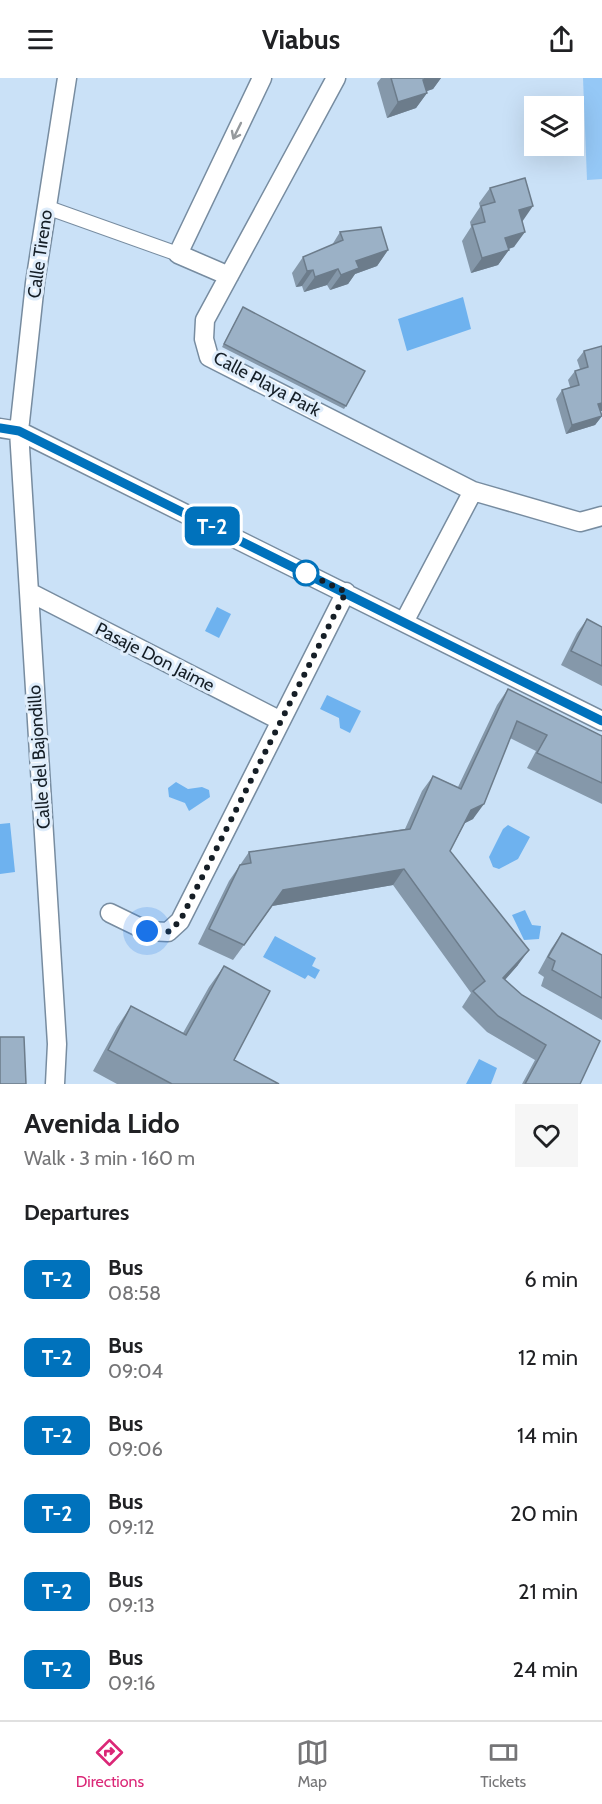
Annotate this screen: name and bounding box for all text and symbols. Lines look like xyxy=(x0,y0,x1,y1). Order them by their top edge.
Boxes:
icon: menu xyxy=(24,23,57,56)
text: Viabus xyxy=(262,23,340,56)
icon: share xyxy=(545,23,578,56)
map controls xyxy=(524,96,584,156)
button: layers xyxy=(524,96,584,156)
one-way arrow xyxy=(231,121,242,139)
street label: Calle Tireno xyxy=(23,208,57,300)
street label: Calle Playa Park xyxy=(210,347,325,422)
line badge: T-2 xyxy=(178,506,246,546)
text: T-2 xyxy=(197,514,227,539)
unlabelled marker xyxy=(293,560,319,586)
street label: Pasaje Don Jaime xyxy=(92,618,218,696)
street label: Calle del Bajondillo xyxy=(23,684,55,830)
your location xyxy=(132,916,162,946)
button: heart xyxy=(515,1104,578,1167)
text: Avenida Lido xyxy=(24,1106,180,1140)
text: Walk · 3 min · 160 m xyxy=(24,1146,195,1170)
text: Departures xyxy=(24,1199,129,1226)
text: Bus xyxy=(108,1254,143,1281)
text: 6 min xyxy=(524,1266,578,1293)
text: T-2 xyxy=(42,1267,72,1292)
text: 08:58 xyxy=(108,1281,161,1305)
text: Bus xyxy=(108,1332,143,1359)
text: 12 min xyxy=(518,1344,578,1371)
text: T-2 xyxy=(42,1345,72,1370)
text: 09:04 xyxy=(108,1359,163,1383)
text: Bus xyxy=(108,1410,143,1437)
text: 14 min xyxy=(517,1422,578,1449)
text: T-2 xyxy=(42,1423,72,1448)
text: 09:06 xyxy=(108,1437,163,1461)
text: Bus xyxy=(108,1488,143,1515)
text: 20 min xyxy=(510,1500,578,1527)
text: T-2 xyxy=(42,1501,72,1526)
text: 09:12 xyxy=(108,1515,154,1539)
text: Bus xyxy=(108,1566,143,1593)
text: 21 min xyxy=(518,1578,578,1605)
text: T-2 xyxy=(42,1579,72,1604)
text: 09:13 xyxy=(108,1593,155,1617)
text: Bus xyxy=(108,1644,143,1671)
text: 24 min xyxy=(513,1656,578,1683)
text: T-2 xyxy=(42,1657,72,1682)
text: 09:16 xyxy=(108,1671,155,1695)
tab: Directions xyxy=(76,1736,144,1791)
tab: Map xyxy=(296,1736,329,1791)
tab: Tickets xyxy=(480,1736,526,1791)

